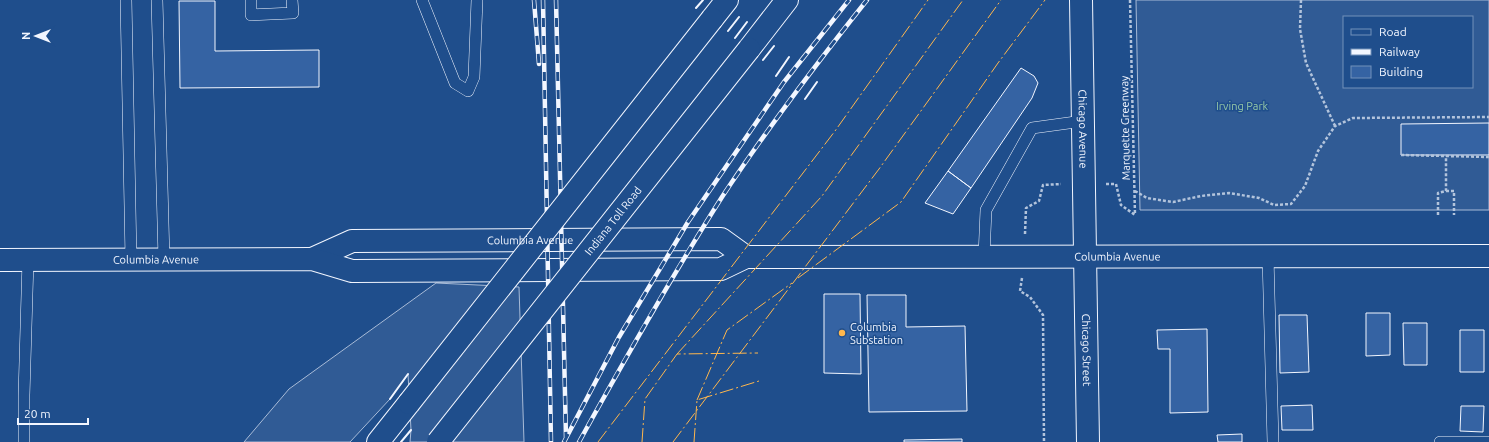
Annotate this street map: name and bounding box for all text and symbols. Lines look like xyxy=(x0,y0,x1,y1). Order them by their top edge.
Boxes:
north arrow xyxy=(16,16,56,56)
legend xyxy=(1343,16,1473,88)
text: Road xyxy=(1379,25,1407,38)
text: N xyxy=(20,32,32,40)
text: Railway xyxy=(1379,45,1420,58)
text: Building xyxy=(1379,65,1423,78)
street label: Marquette Greenway xyxy=(1118,75,1132,180)
street label: Chicago Avenue xyxy=(1076,89,1090,169)
park label: Irving Park xyxy=(1216,100,1269,112)
street label: Indiana Toll Road xyxy=(582,184,644,258)
street label: Columbia Avenue xyxy=(487,234,573,246)
street label: Columbia Avenue xyxy=(1074,250,1161,263)
street label: Columbia Avenue xyxy=(113,253,199,266)
street label: Chicago Street xyxy=(1080,314,1093,387)
place label: Columbia Substation xyxy=(850,321,903,346)
marker: Columbia Substation xyxy=(837,328,847,338)
scale bar xyxy=(18,400,88,426)
text: 20 m xyxy=(24,407,51,420)

